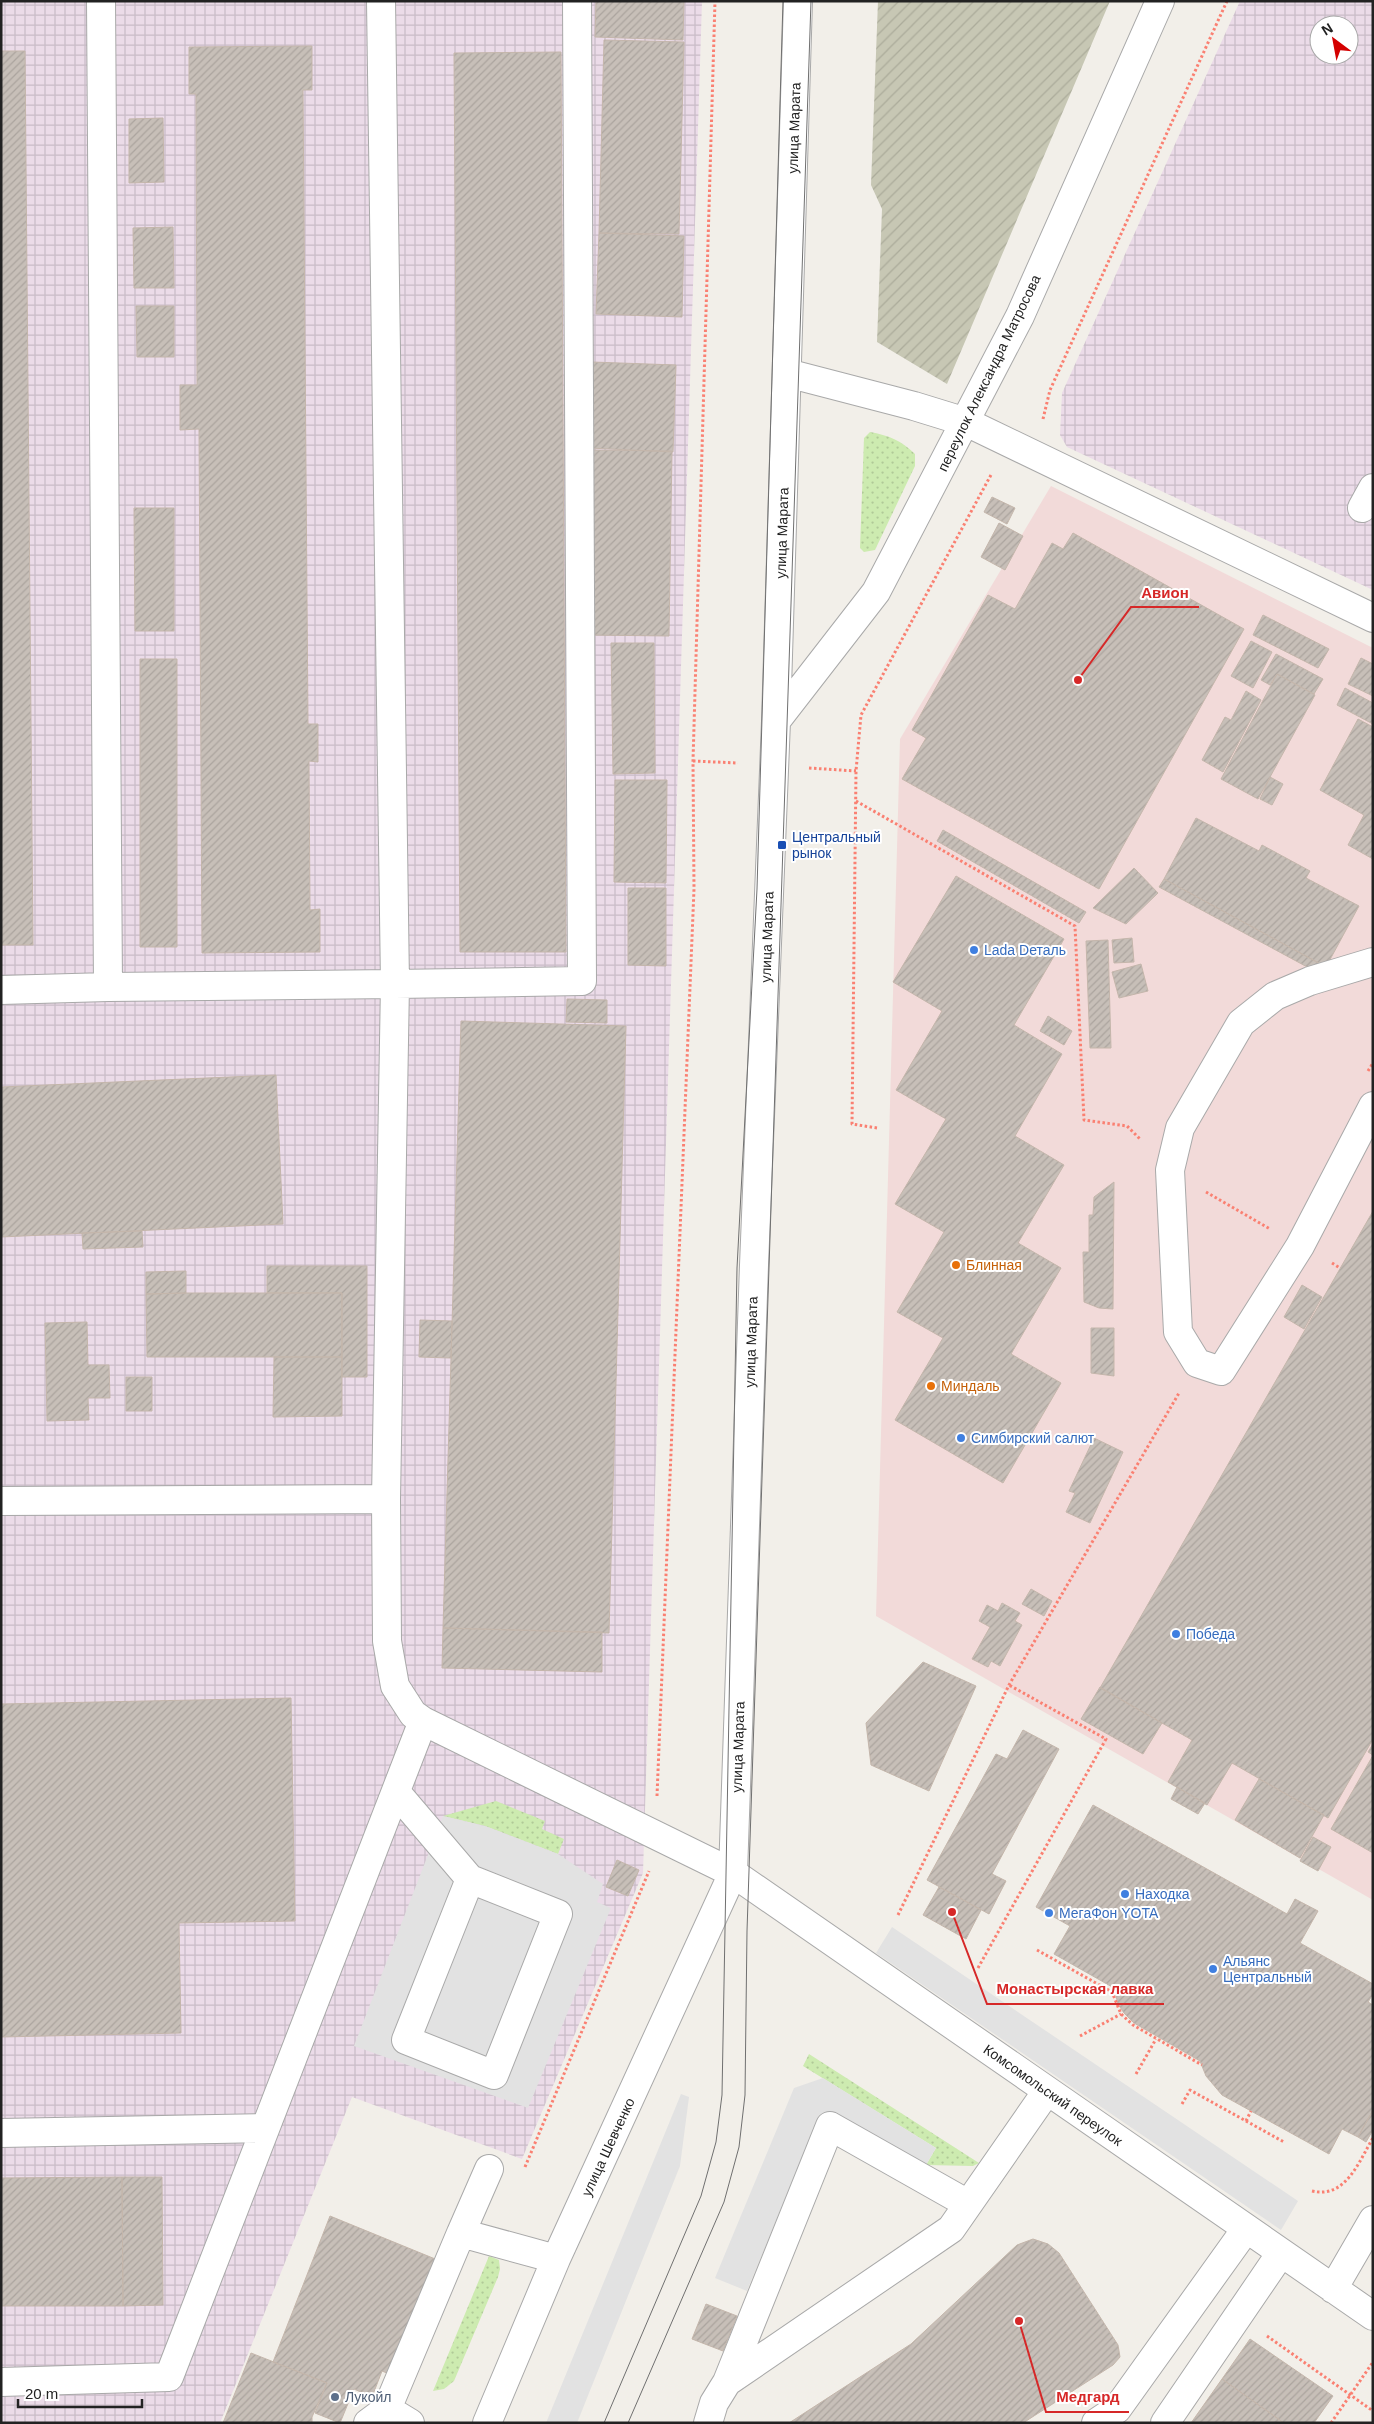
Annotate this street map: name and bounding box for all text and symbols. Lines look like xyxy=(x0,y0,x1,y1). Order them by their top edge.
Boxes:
north arrow xyxy=(1309,15,1359,65)
text: N xyxy=(1319,20,1336,38)
street label: улица Марата xyxy=(784,82,804,174)
street label: переулок Александра Матросова xyxy=(934,272,1044,474)
street label: улица Марата xyxy=(772,487,792,579)
callout: Авион xyxy=(1131,577,1199,607)
text: Авион xyxy=(1141,584,1189,601)
place label: Центральный рынок xyxy=(792,829,881,861)
marker: Центральный рынок xyxy=(776,839,788,851)
street label: улица Марата xyxy=(757,891,777,983)
place label: Lada Dеталь xyxy=(984,942,1066,958)
marker: Lada Dеталь xyxy=(968,944,980,956)
place label: Блинная xyxy=(966,1257,1022,1273)
marker: Блинная xyxy=(950,1259,962,1271)
street label: улица Марата xyxy=(741,1296,761,1388)
place label: Миндаль xyxy=(941,1378,1000,1394)
marker: Миндаль xyxy=(925,1380,937,1392)
place label: Симбирский салют xyxy=(971,1430,1095,1446)
marker: Симбирский салют xyxy=(955,1432,967,1444)
place label: Победа xyxy=(1186,1626,1235,1642)
marker: Победа xyxy=(1170,1628,1182,1640)
street label: улица Марата xyxy=(728,1701,748,1793)
place label: Находка xyxy=(1135,1886,1190,1902)
marker: Находка xyxy=(1119,1888,1131,1900)
place label: МегаФон YOTA xyxy=(1059,1905,1159,1921)
marker: МегаФон YOTA xyxy=(1043,1907,1055,1919)
place label: Альянс Центральный xyxy=(1223,1953,1312,1985)
marker: Альянс Центральный xyxy=(1207,1963,1219,1975)
callout: Монастырская лавка xyxy=(987,1974,1164,2004)
text: Монастырская лавка xyxy=(997,1980,1154,1997)
street label: Комсомольский переулок xyxy=(981,2041,1126,2149)
street label: улица Шевченко xyxy=(578,2095,638,2199)
scale bar xyxy=(18,2376,141,2408)
callout: Медгард xyxy=(1046,2382,1129,2412)
text: 20 m xyxy=(25,2385,58,2402)
text: Медгард xyxy=(1056,2388,1120,2405)
place label: Лукойл xyxy=(345,2389,391,2405)
marker: Лукойл xyxy=(329,2391,341,2403)

